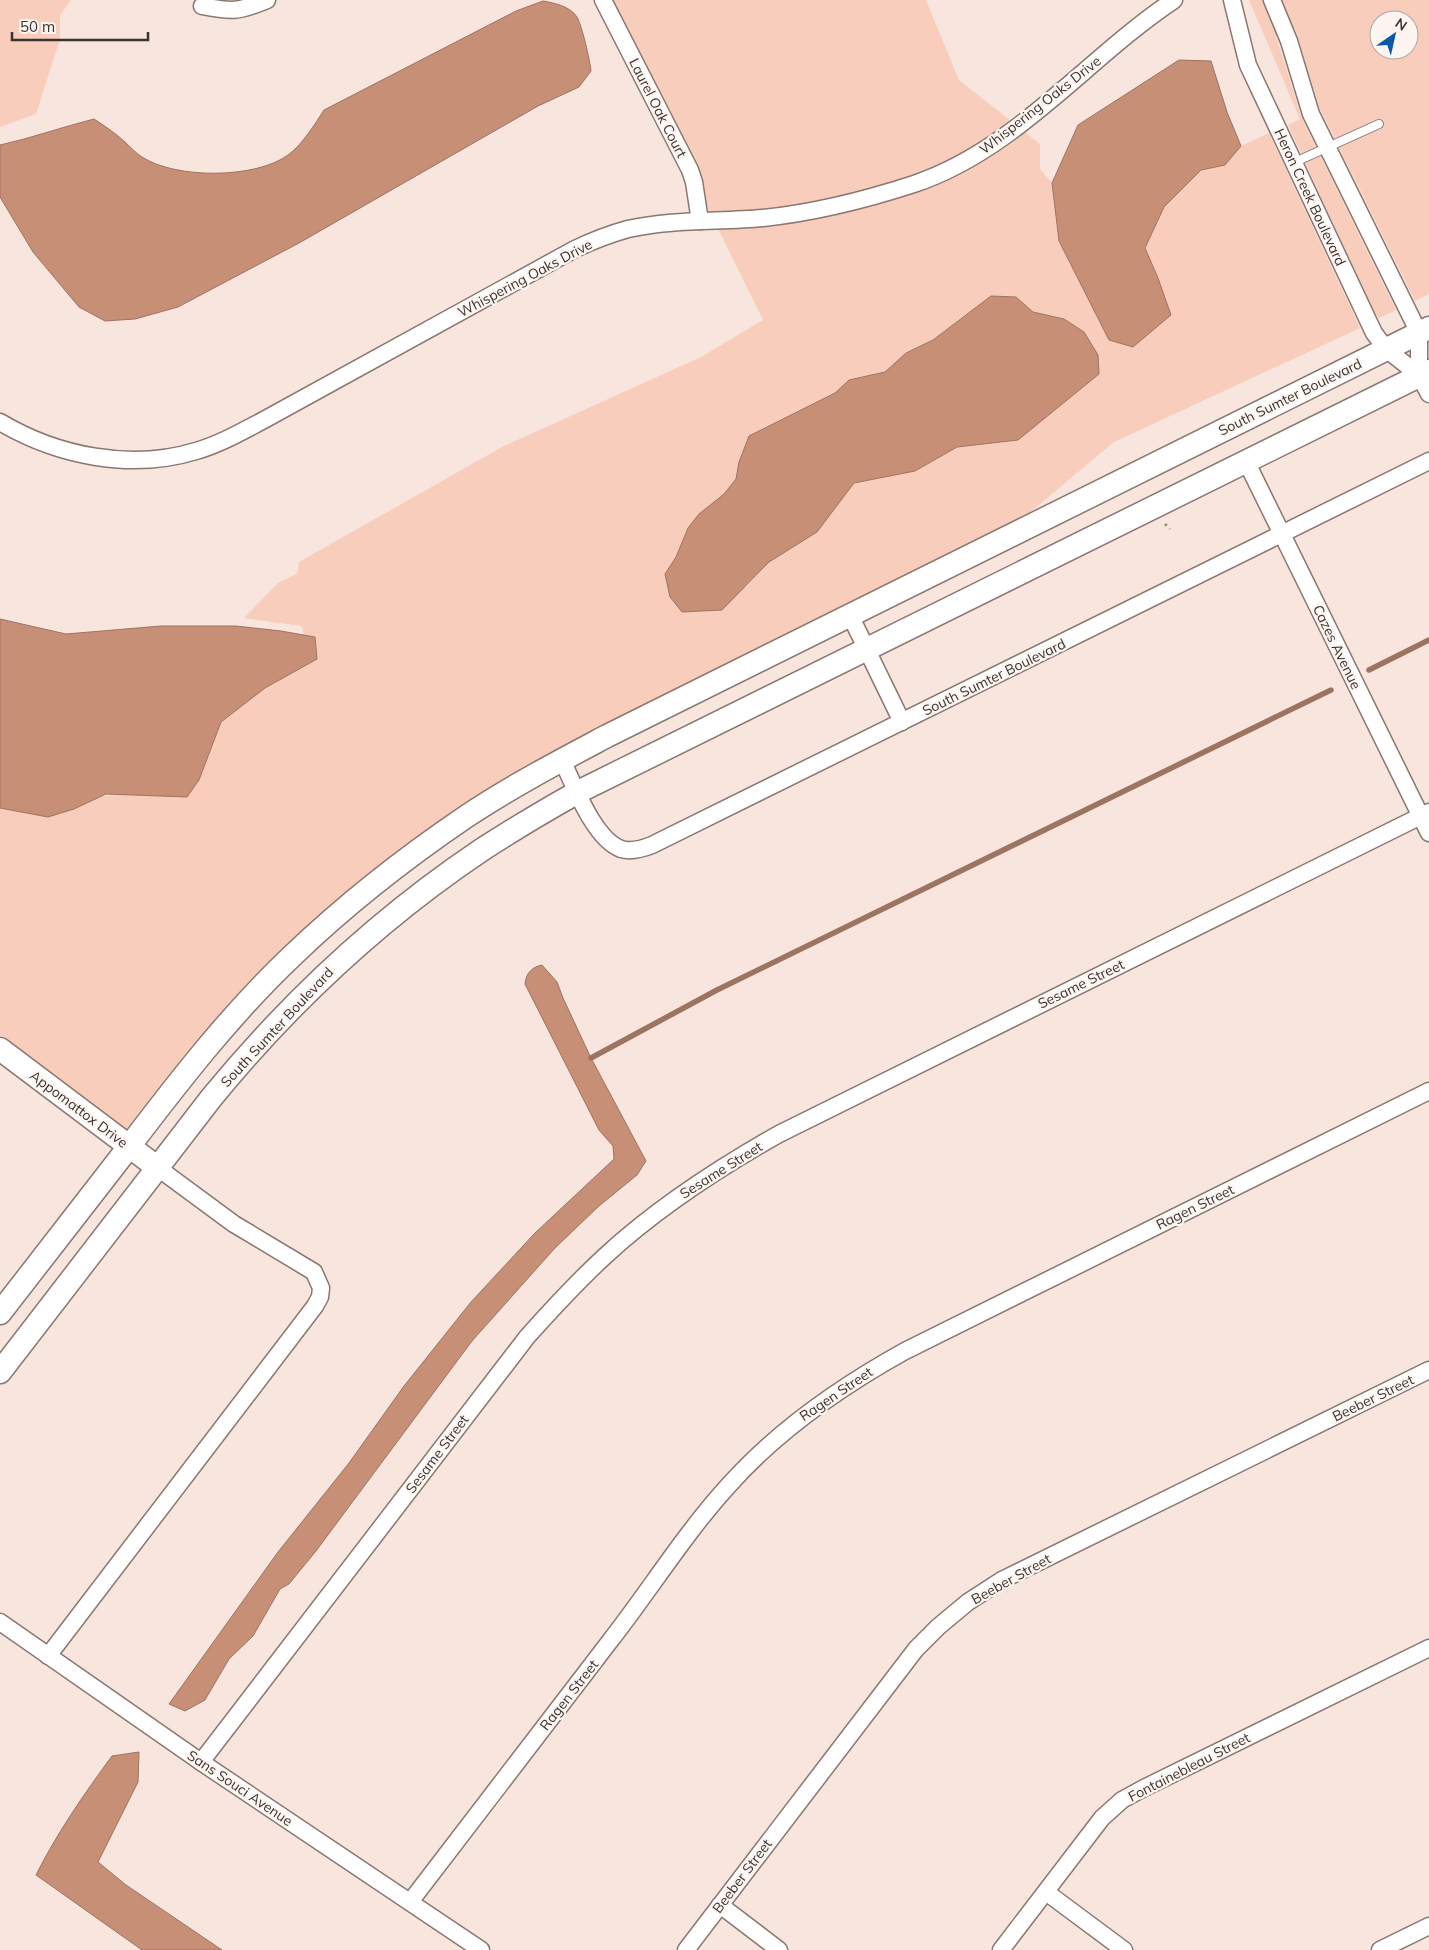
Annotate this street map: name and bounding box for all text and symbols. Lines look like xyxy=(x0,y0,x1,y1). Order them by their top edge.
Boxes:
scale bar xyxy=(12,10,149,42)
north arrow xyxy=(1369,10,1419,60)
text: N xyxy=(1392,14,1411,35)
text: 50 m xyxy=(20,17,55,36)
street label: Whispering Oaks Drive xyxy=(976,52,1104,158)
street label: Laurel Oak Court xyxy=(625,55,691,161)
street label: Heron Creek Boulevard xyxy=(1270,125,1350,269)
street label: Whispering Oaks Drive xyxy=(455,235,595,321)
street label: South Sumter Boulevard xyxy=(1215,354,1365,440)
street label: Cazes Avenue xyxy=(1309,602,1365,692)
street label: South Sumter Boulevard xyxy=(919,634,1069,720)
street label: Sesame Street xyxy=(1035,955,1127,1013)
street label: South Sumter Boulevard xyxy=(217,963,337,1091)
street label: Appomattox Drive xyxy=(26,1066,132,1152)
street label: Sesame Street xyxy=(676,1137,766,1203)
street label: Ragen Street xyxy=(1153,1180,1237,1234)
street label: Ragen Street xyxy=(796,1363,876,1425)
street label: Beeber Street xyxy=(1329,1371,1417,1425)
street label: Sesame Street xyxy=(402,1411,473,1497)
street label: Beeber Street xyxy=(968,1550,1054,1608)
street label: Ragen Street xyxy=(536,1656,602,1734)
street label: Fontainebleau Street xyxy=(1125,1728,1253,1806)
street label: Sans Souci Avenue xyxy=(184,1746,296,1830)
street label: Beeber Street xyxy=(708,1835,776,1917)

